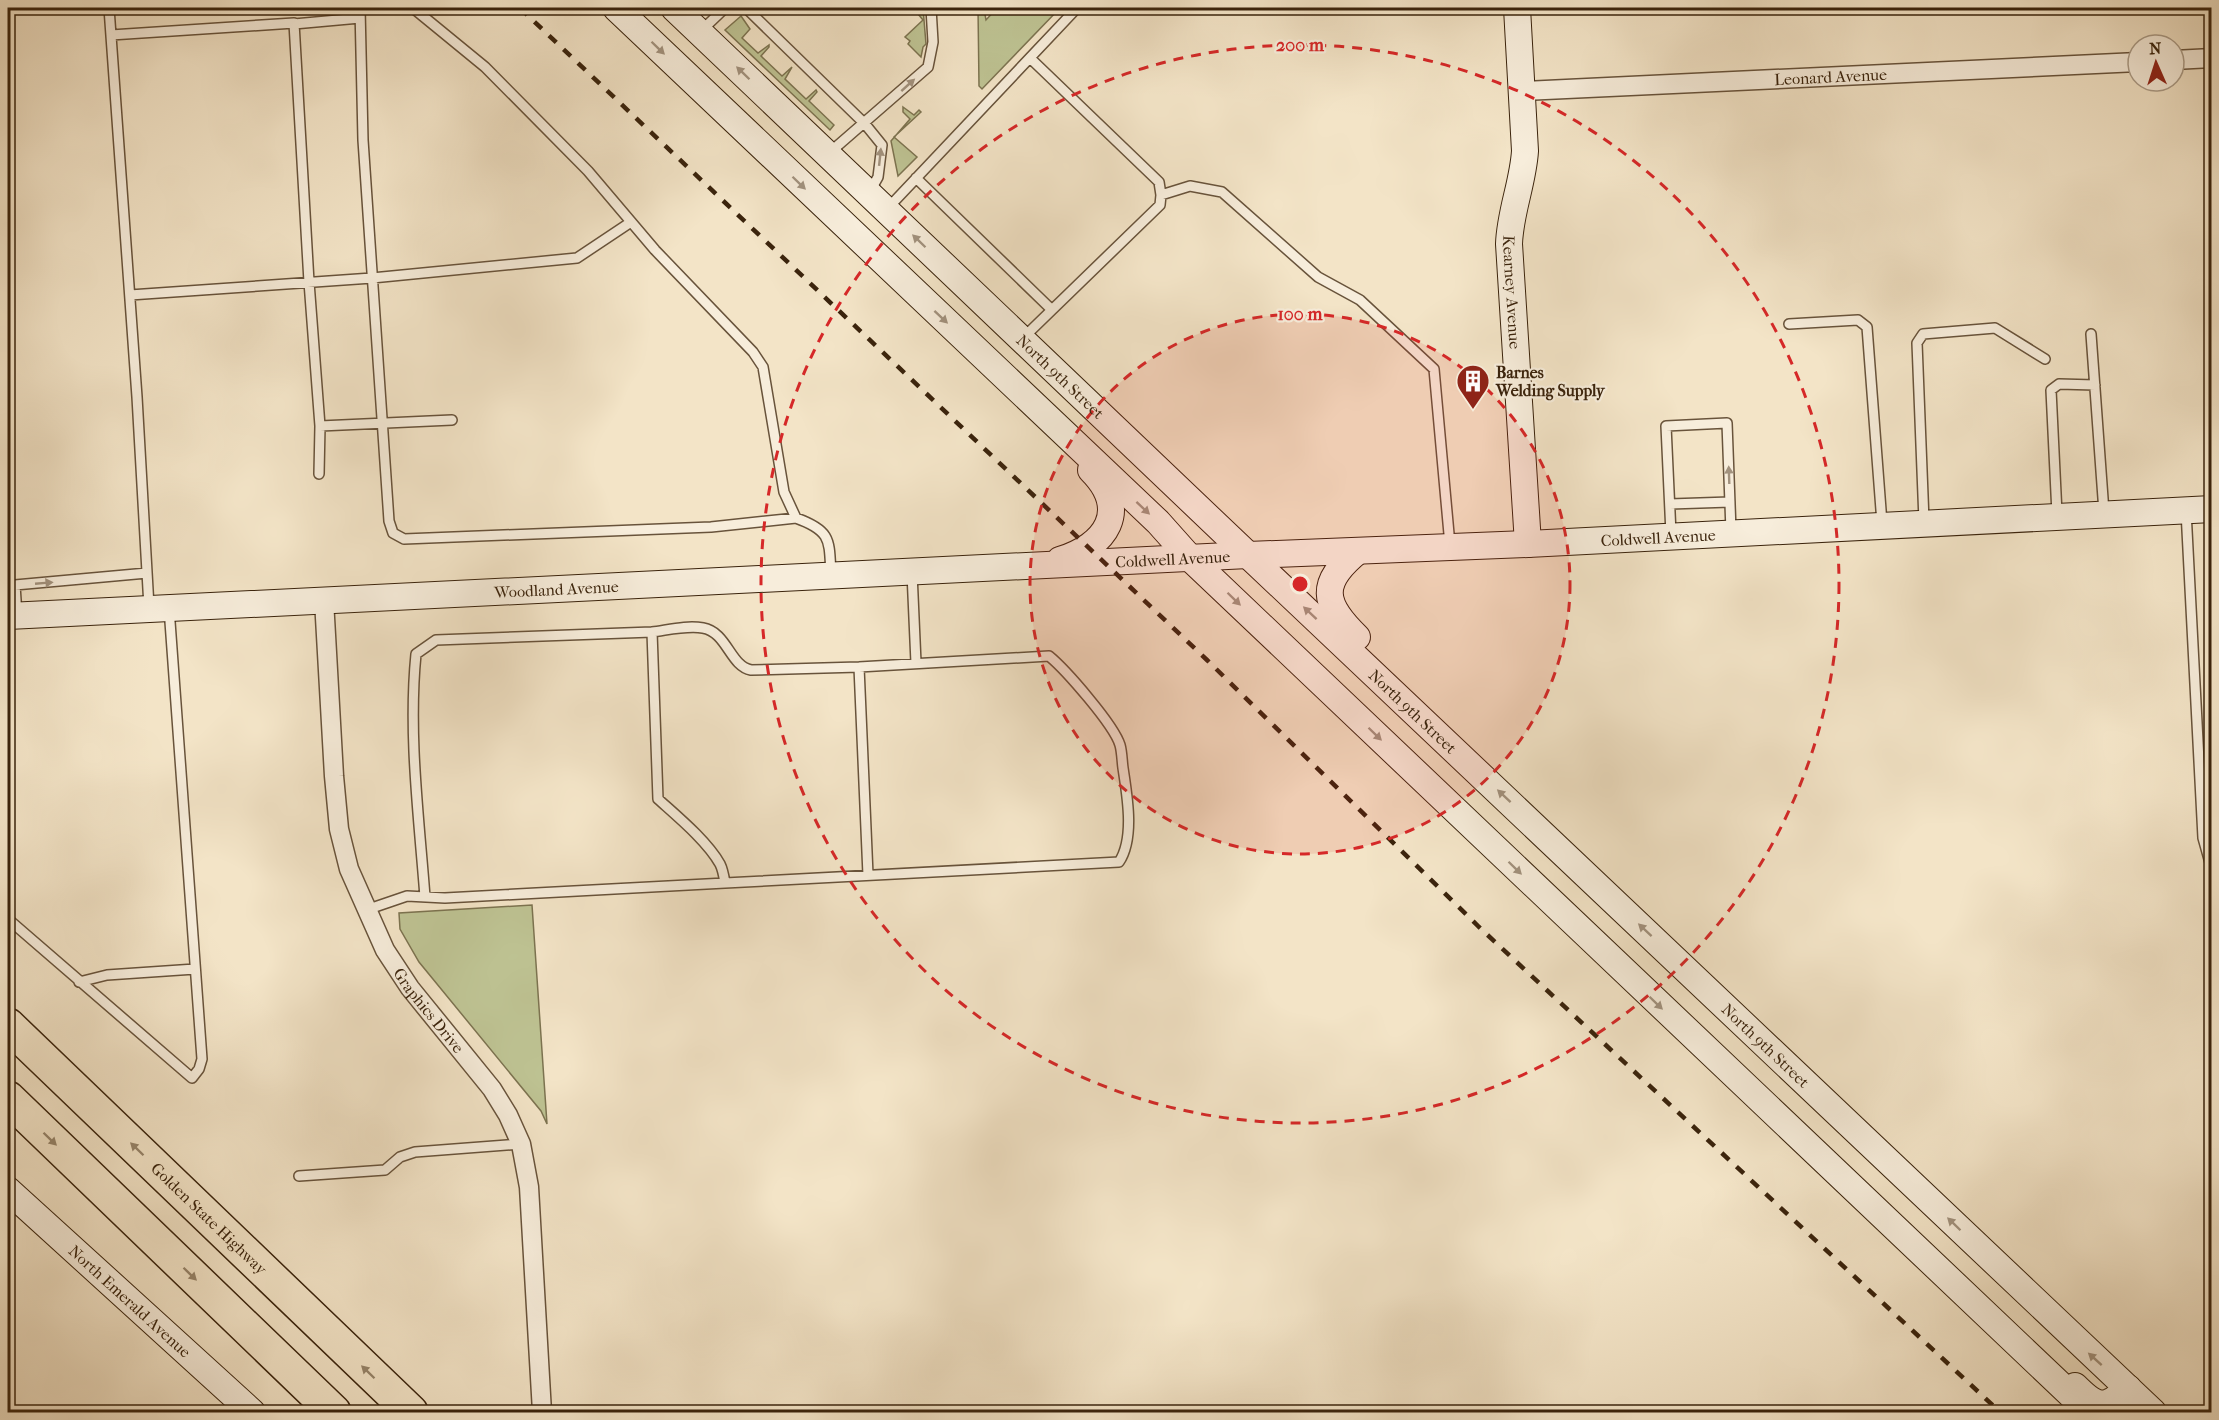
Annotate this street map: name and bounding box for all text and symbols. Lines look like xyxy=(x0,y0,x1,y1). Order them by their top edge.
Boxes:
north arrow xyxy=(2126,33,2186,93)
text: 200 m xyxy=(1276,35,1325,56)
text: N xyxy=(2149,39,2163,58)
one-way arrow xyxy=(651,41,666,55)
street label: Leonard Avenue xyxy=(1774,65,1888,89)
one-way arrow xyxy=(737,67,751,81)
one-way arrow xyxy=(901,78,915,92)
one-way arrow xyxy=(875,147,885,166)
one-way arrow xyxy=(792,175,806,189)
one-way arrow xyxy=(912,235,927,248)
street label: Kearney Avenue xyxy=(1499,235,1525,350)
text: 100 m xyxy=(1277,304,1324,325)
one-way arrow xyxy=(933,310,948,324)
street label: North 9th Street xyxy=(1013,331,1108,423)
building icon: Barnes Welding Supply xyxy=(1455,363,1491,410)
place label: Barnes Welding Supply xyxy=(1495,363,1606,401)
one-way arrow xyxy=(1725,466,1734,485)
one-way arrow xyxy=(1136,501,1150,515)
street label: Coldwell Avenue xyxy=(1600,525,1716,550)
street label: Coldwell Avenue xyxy=(1115,547,1231,572)
centre of rings xyxy=(1290,574,1310,594)
street label: Woodland Avenue xyxy=(493,577,619,602)
one-way arrow xyxy=(34,578,53,588)
one-way arrow xyxy=(1226,592,1241,606)
one-way arrow xyxy=(1303,607,1317,621)
street label: North 9th Street xyxy=(1365,666,1461,758)
one-way arrow xyxy=(1367,726,1381,740)
one-way arrow xyxy=(1497,790,1511,804)
one-way arrow xyxy=(1508,861,1522,875)
one-way arrow xyxy=(1639,924,1653,938)
street label: Graphics Drive xyxy=(389,964,468,1057)
one-way arrow xyxy=(1649,996,1664,1010)
street label: North 9th Street xyxy=(1718,1000,1813,1092)
one-way arrow xyxy=(42,1131,56,1145)
one-way arrow xyxy=(130,1142,145,1156)
street label: Golden State Highway xyxy=(147,1159,271,1279)
one-way arrow xyxy=(1946,1217,1961,1231)
street label: North Emerald Avenue xyxy=(65,1241,195,1362)
one-way arrow xyxy=(182,1267,197,1280)
one-way arrow xyxy=(2088,1353,2103,1366)
one-way arrow xyxy=(361,1365,376,1379)

